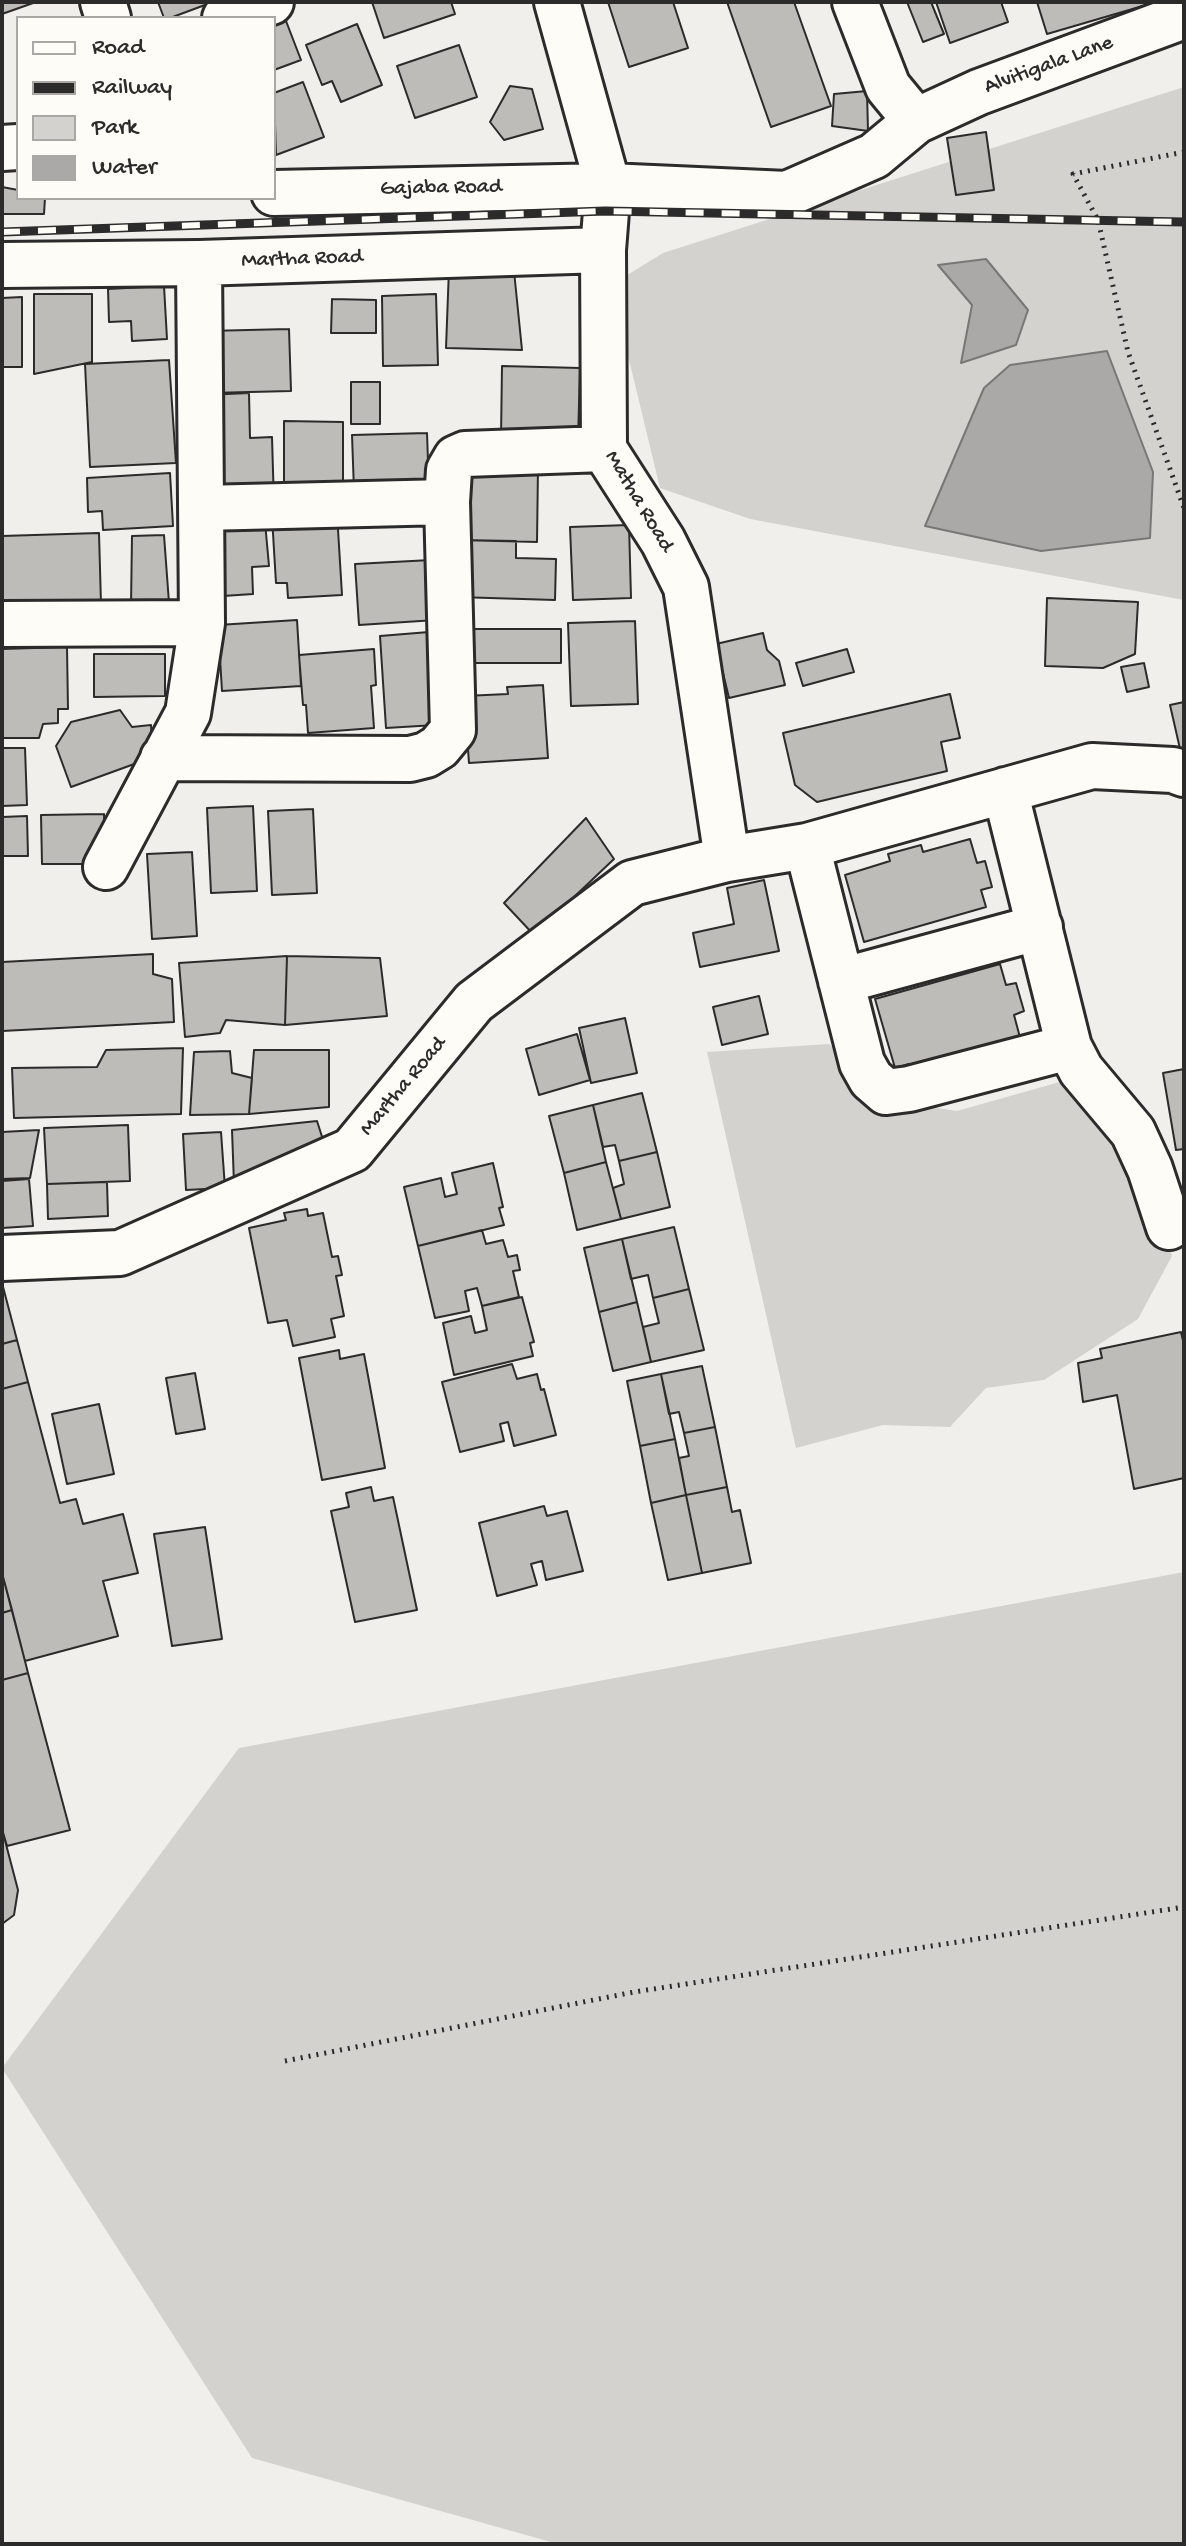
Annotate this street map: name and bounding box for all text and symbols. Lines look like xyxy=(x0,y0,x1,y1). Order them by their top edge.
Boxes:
legend xyxy=(16,16,276,200)
street label: Alvitigala Lane xyxy=(981,30,1117,102)
text: Road xyxy=(92,34,144,63)
text: Railway xyxy=(92,74,172,103)
text: Park xyxy=(92,114,138,143)
text: Water xyxy=(92,154,156,183)
street label: Gajaba Road xyxy=(380,175,502,203)
street label: Martha Road xyxy=(241,245,363,275)
street label: Matha Road xyxy=(597,446,679,558)
street label: Martha Road xyxy=(355,1032,453,1142)

